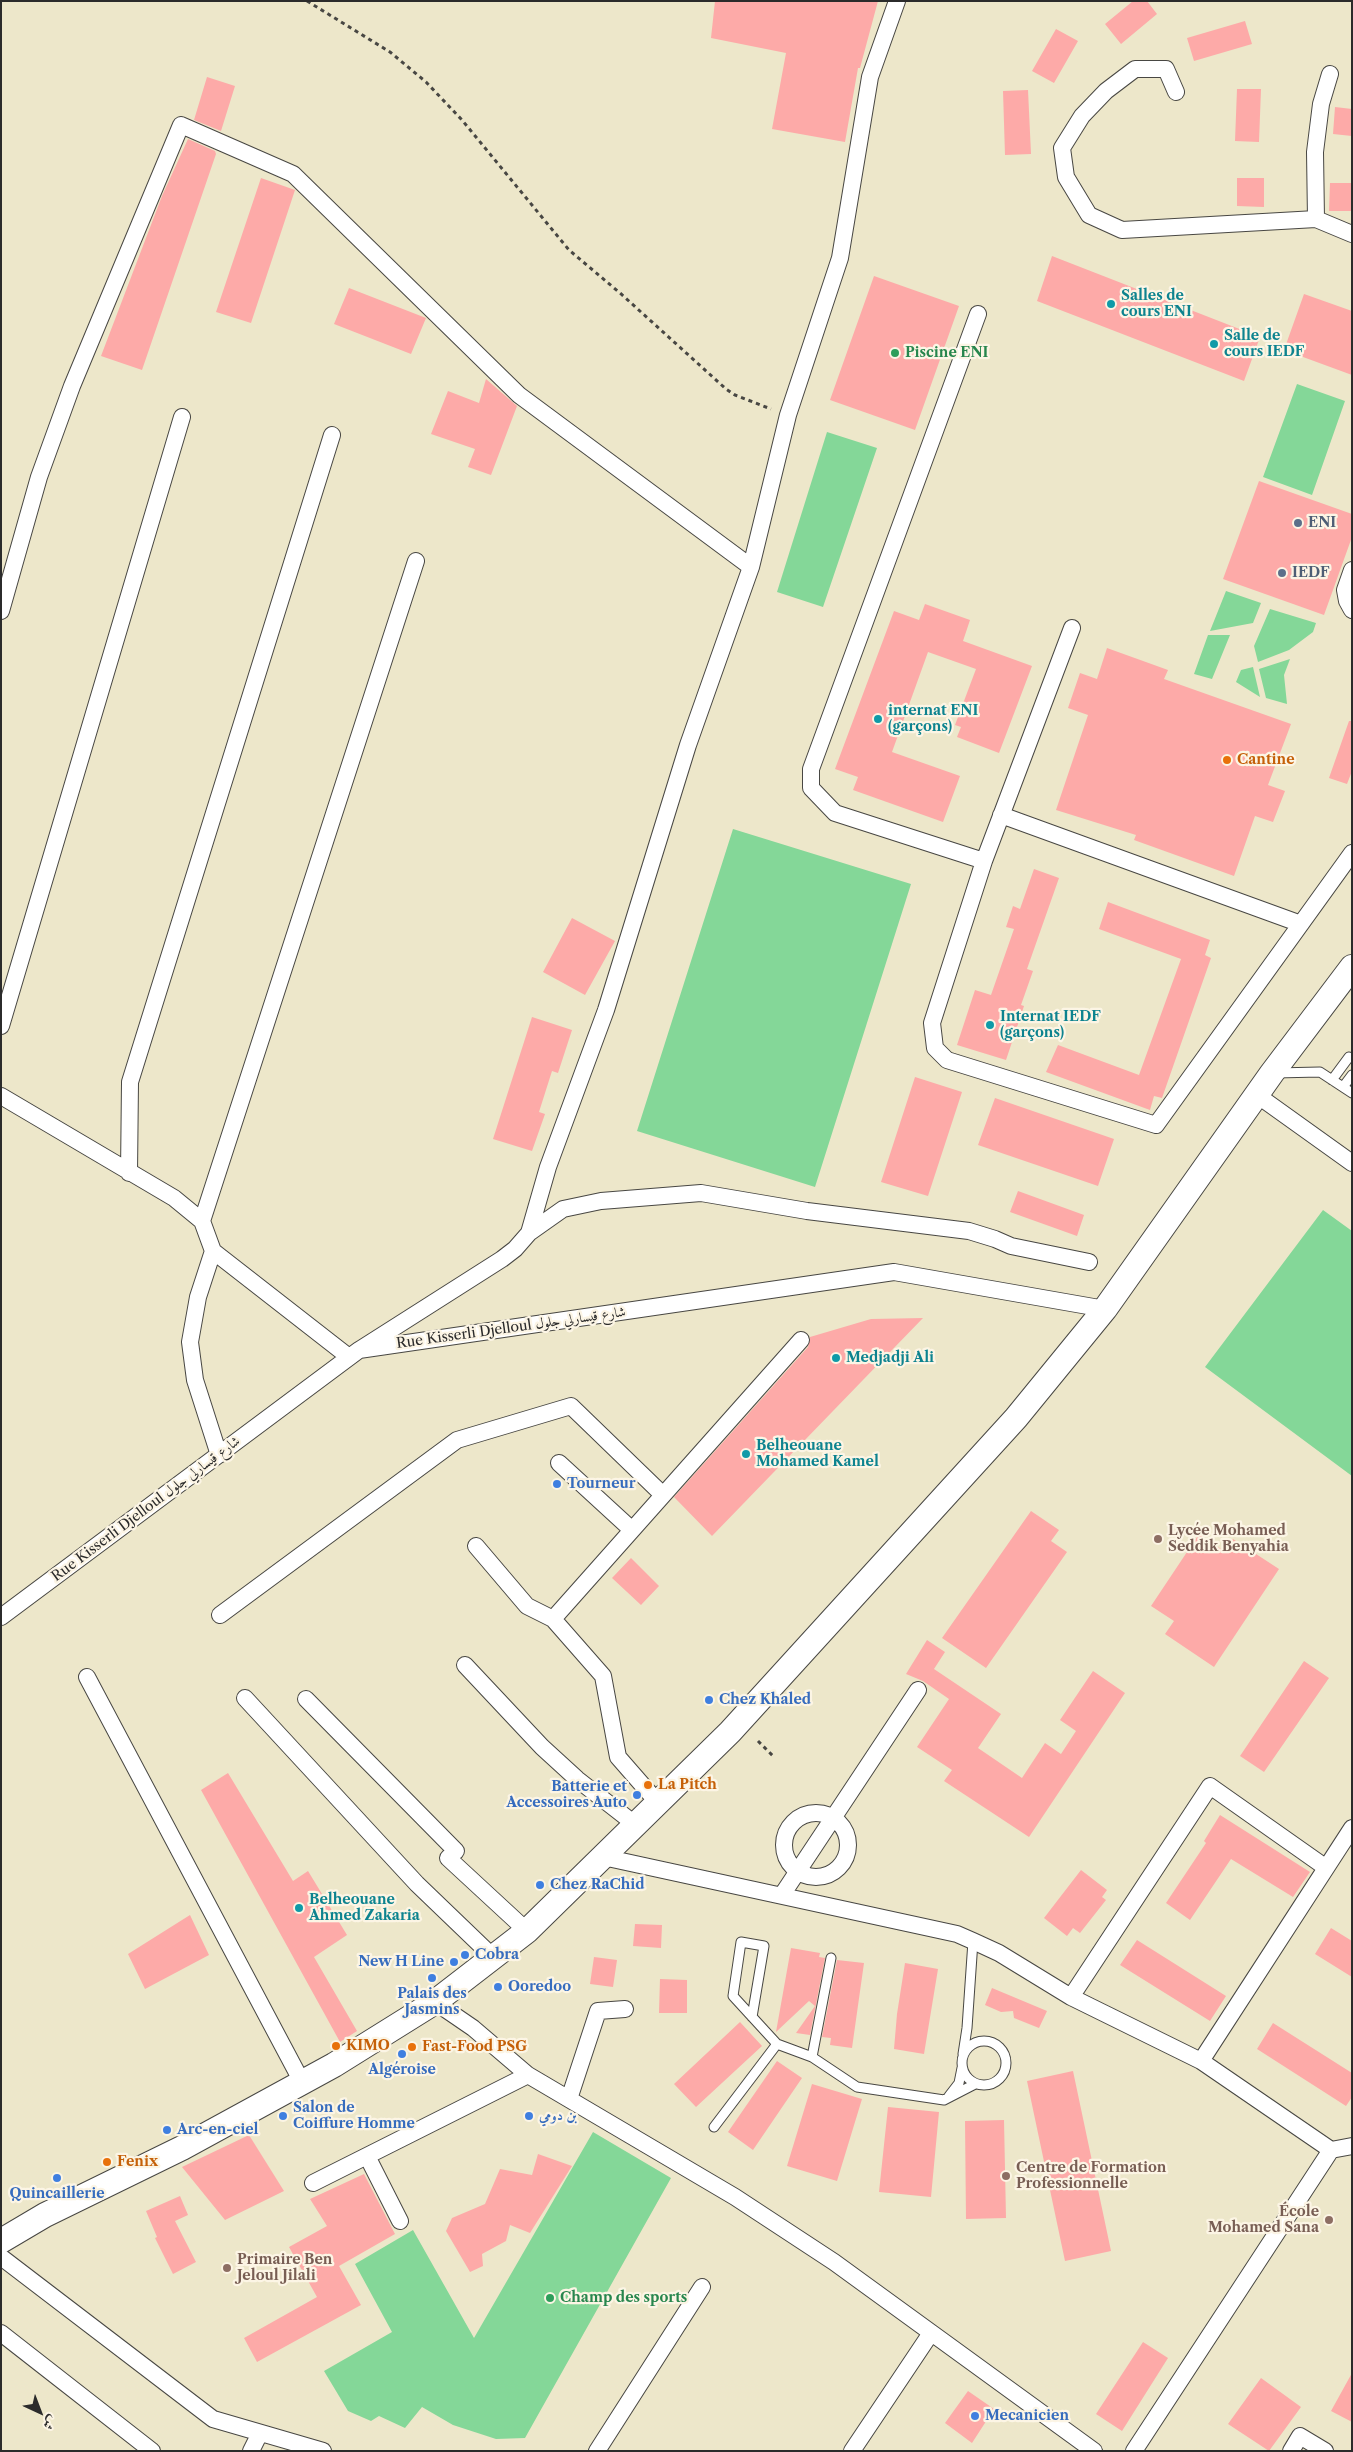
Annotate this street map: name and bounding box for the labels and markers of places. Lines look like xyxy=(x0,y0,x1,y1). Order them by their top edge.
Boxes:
place label: Salles de cours ENI xyxy=(1121,288,1192,321)
marker: Salles de cours ENI xyxy=(1105,298,1117,310)
place label: Salle de cours IEDF xyxy=(1224,328,1304,361)
marker: Salle de cours IEDF xyxy=(1208,338,1220,350)
place label: Piscine ENI xyxy=(905,345,988,361)
marker: Piscine ENI xyxy=(889,347,901,359)
place label: ENI xyxy=(1308,515,1336,531)
marker: ENI xyxy=(1292,517,1304,529)
place label: IEDF xyxy=(1292,565,1329,581)
marker: IEDF xyxy=(1276,567,1288,579)
place label: internat ENI (garçons) xyxy=(888,703,978,736)
marker: internat ENI (garçons) xyxy=(872,713,884,725)
place label: Cantine xyxy=(1237,752,1294,768)
marker: Cantine xyxy=(1221,754,1233,766)
place label: Internat IEDF (garçons) xyxy=(1000,1009,1101,1042)
marker: Internat IEDF (garçons) xyxy=(984,1019,996,1031)
place label: Medjadji Ali xyxy=(846,1350,934,1366)
marker: Medjadji Ali xyxy=(830,1352,842,1364)
place label: Belheouane Mohamed Kamel xyxy=(756,1438,879,1470)
marker: Belheouane Mohamed Kamel xyxy=(740,1448,752,1460)
place label: Tourneur xyxy=(567,1476,636,1492)
marker: Tourneur xyxy=(551,1478,563,1490)
place label: Lycée Mohamed Seddik Benyahia xyxy=(1168,1523,1289,1555)
marker: Lycée Mohamed Seddik Benyahia xyxy=(1152,1533,1164,1545)
place label: Chez Khaled xyxy=(719,1692,811,1708)
marker: Chez Khaled xyxy=(703,1694,715,1706)
place label: La Pitch xyxy=(658,1777,717,1793)
place label: Batterie et Accessoires Auto xyxy=(506,1779,627,1811)
marker: La Pitch xyxy=(642,1779,654,1791)
marker: Batterie et Accessoires Auto xyxy=(631,1789,643,1801)
place label: Chez RaChid xyxy=(550,1877,645,1893)
marker: Chez RaChid xyxy=(534,1879,546,1891)
place label: Belheouane Ahmed Zakaria xyxy=(309,1892,420,1924)
marker: Belheouane Ahmed Zakaria xyxy=(293,1902,305,1914)
place label: Cobra xyxy=(475,1947,519,1963)
marker: Cobra xyxy=(459,1949,471,1961)
place label: New H Line xyxy=(358,1954,444,1970)
marker: New H Line xyxy=(448,1956,460,1968)
marker: Palais des Jasmins xyxy=(426,1972,438,1984)
place label: Ooredoo xyxy=(508,1979,571,1995)
marker: Ooredoo xyxy=(492,1981,504,1993)
place label: Palais des Jasmins xyxy=(397,1986,467,2018)
place label: KIMO xyxy=(346,2038,390,2054)
place label: Fast-Food PSG xyxy=(422,2039,527,2055)
marker: KIMO xyxy=(330,2040,342,2052)
marker: Fast-Food PSG xyxy=(406,2041,418,2053)
marker: Algéroise xyxy=(396,2048,408,2060)
place label: Algéroise xyxy=(368,2062,436,2078)
place label: Salon de Coiffure Homme xyxy=(293,2100,415,2132)
place label: بن دومي xyxy=(539,2108,577,2124)
marker: Salon de Coiffure Homme xyxy=(277,2110,289,2122)
marker: بن دومي xyxy=(523,2110,535,2122)
place label: Arc-en-ciel xyxy=(177,2122,259,2138)
marker: Arc-en-ciel xyxy=(161,2124,173,2136)
place label: Fenix xyxy=(117,2154,158,2170)
marker: Fenix xyxy=(101,2156,113,2168)
place label: Centre de Formation Professionnelle xyxy=(1016,2160,1166,2192)
marker: Centre de Formation Professionnelle xyxy=(1000,2170,1012,2182)
marker: Quincaillerie xyxy=(51,2172,63,2184)
place label: Quincaillerie xyxy=(9,2186,105,2202)
place label: École Mohamed Sana xyxy=(1208,2204,1319,2236)
marker: École Mohamed Sana xyxy=(1323,2214,1335,2226)
place label: Primaire Ben Jeloul Jilali xyxy=(237,2252,332,2284)
marker: Primaire Ben Jeloul Jilali xyxy=(221,2262,233,2274)
place label: Champ des sports xyxy=(560,2290,687,2306)
marker: Champ des sports xyxy=(544,2292,556,2304)
place label: Mecanicien xyxy=(985,2408,1069,2424)
marker: Mecanicien xyxy=(969,2410,981,2422)

